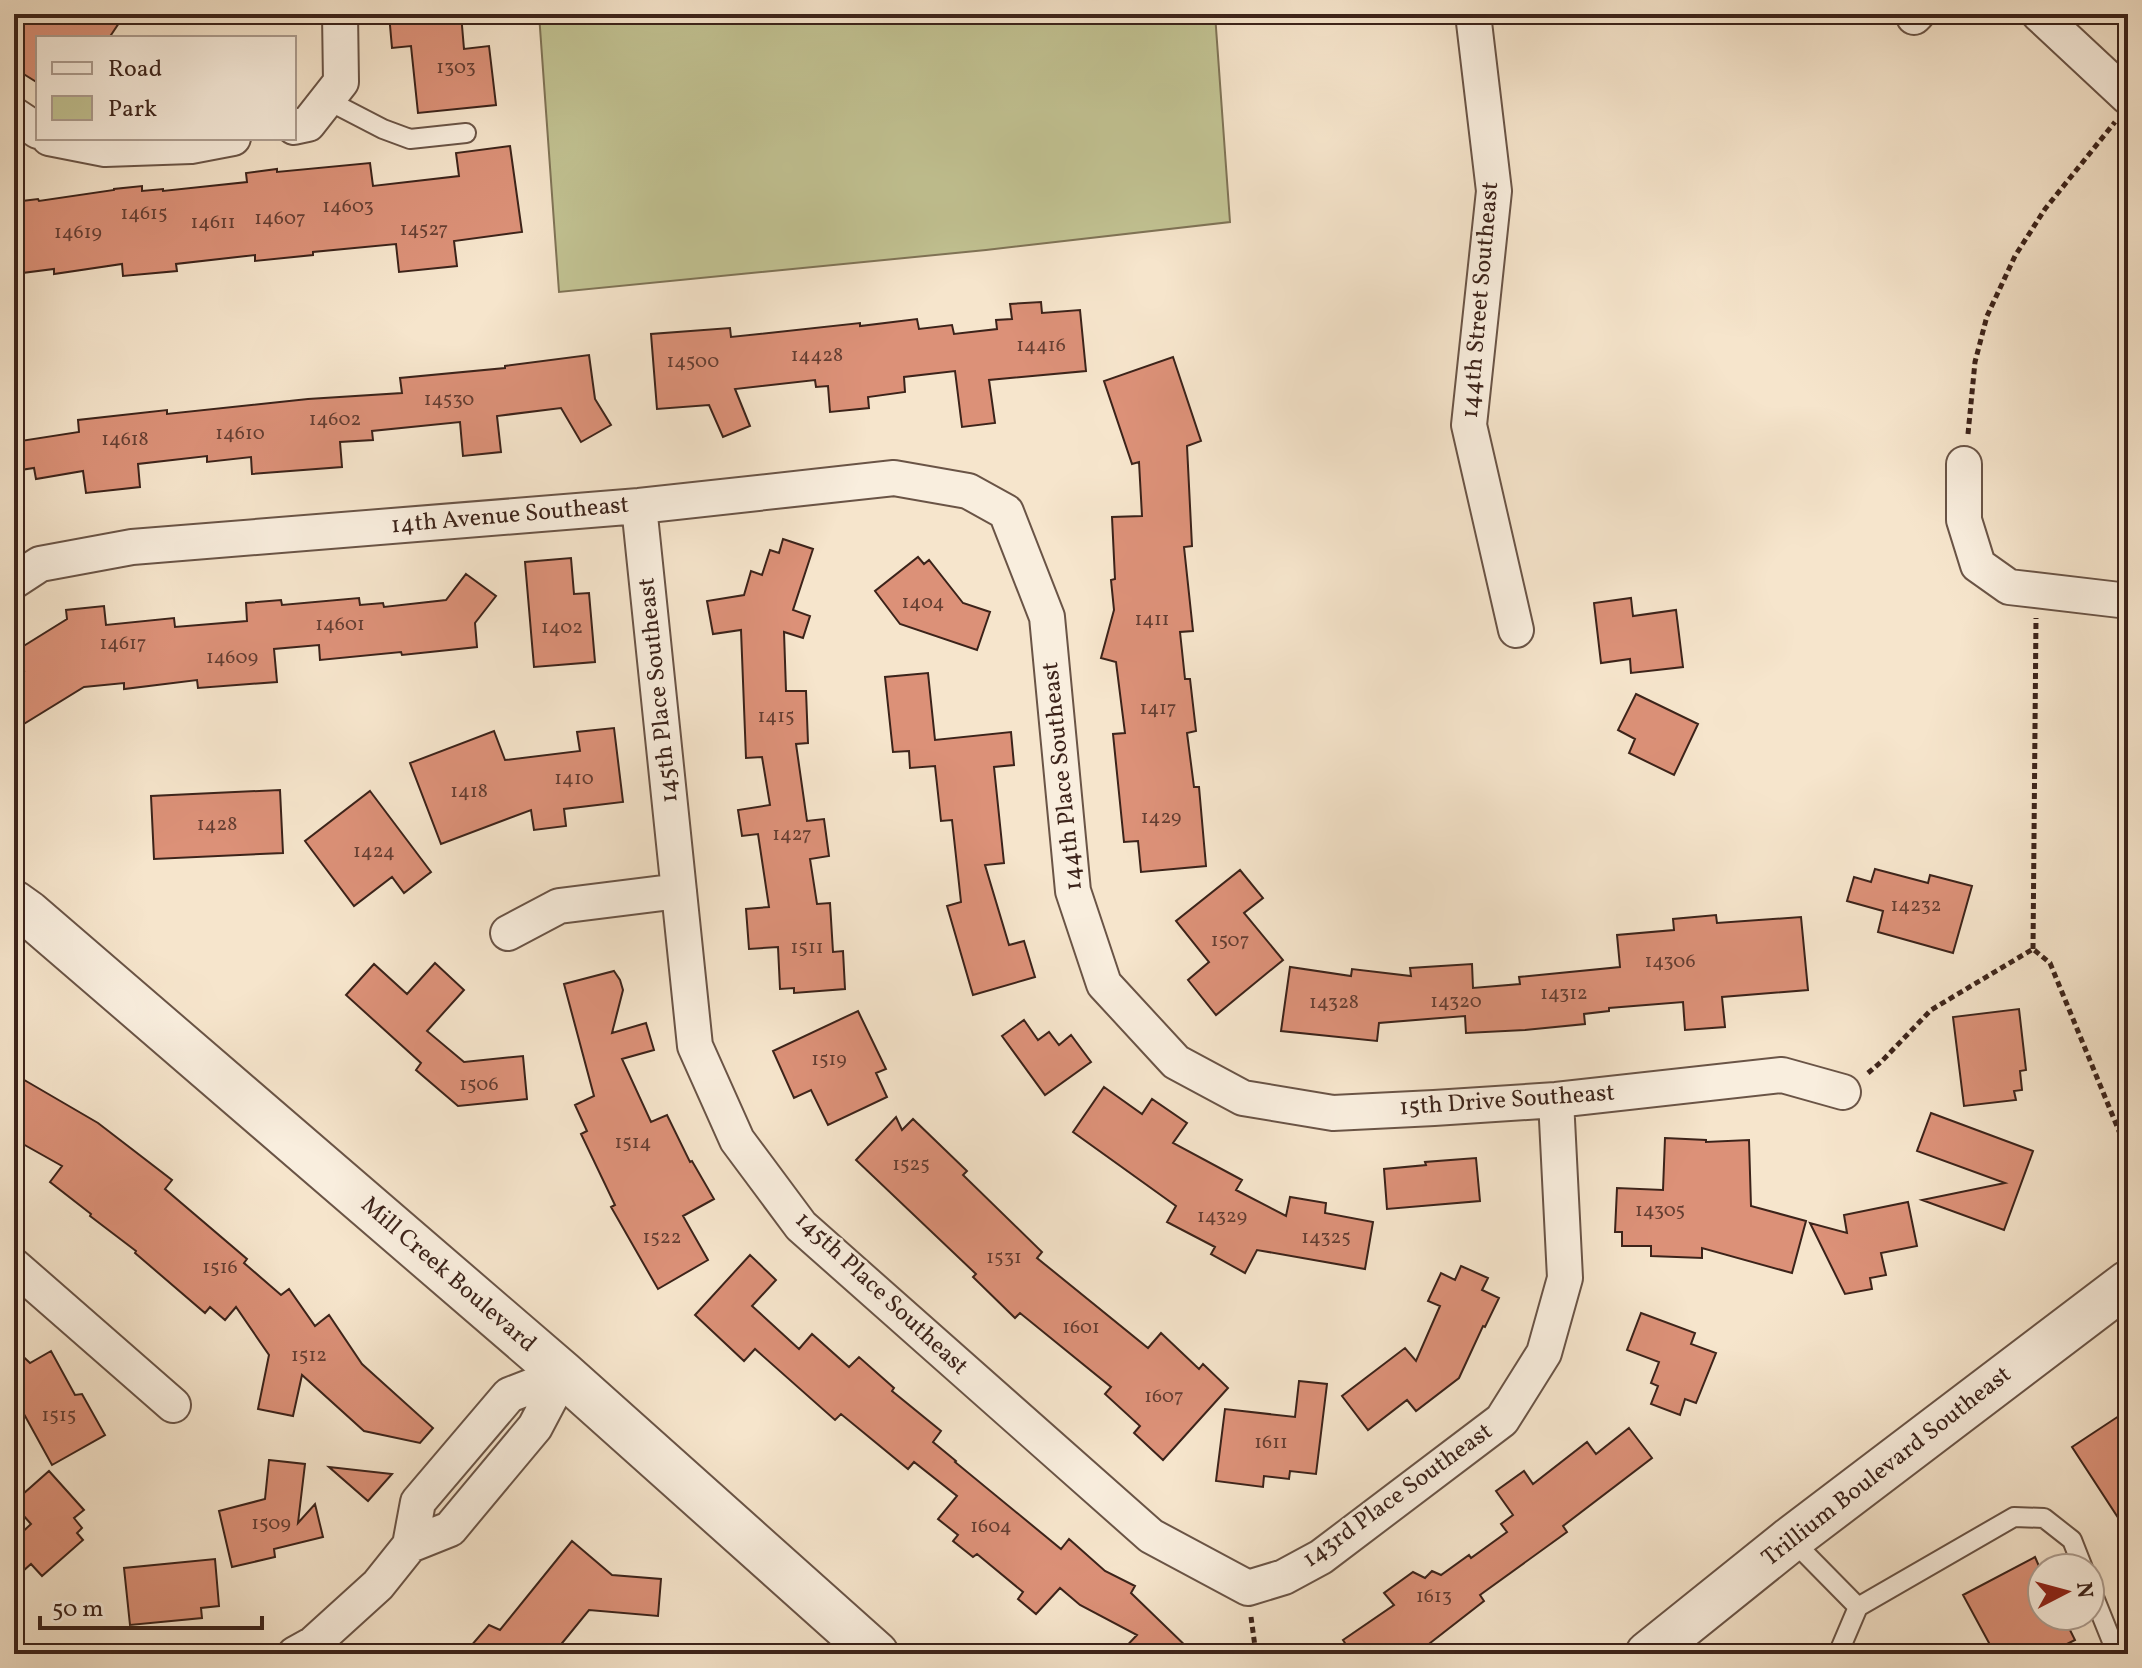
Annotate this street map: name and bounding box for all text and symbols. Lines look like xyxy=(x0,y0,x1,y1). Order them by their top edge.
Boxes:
legend xyxy=(36,36,296,140)
text: Road xyxy=(108,53,162,87)
house number: 1303 xyxy=(436,54,476,82)
text: Park xyxy=(108,93,157,127)
street label: 144th Street Southeast xyxy=(1454,180,1508,420)
house number: 14603 xyxy=(322,193,374,221)
house number: 14615 xyxy=(121,200,168,228)
house number: 14607 xyxy=(254,205,306,233)
house number: 14611 xyxy=(190,209,236,237)
house number: 14527 xyxy=(400,216,448,244)
house number: 14619 xyxy=(54,219,102,247)
house number: 14416 xyxy=(1016,332,1066,360)
house number: 14428 xyxy=(791,342,843,370)
house number: 14500 xyxy=(667,348,719,376)
house number: 14530 xyxy=(424,386,474,414)
house number: 14602 xyxy=(309,406,361,434)
house number: 14610 xyxy=(215,420,265,448)
house number: 14618 xyxy=(101,426,149,454)
street label: 14th Avenue Southeast xyxy=(390,489,630,543)
street label: 145th Place Southeast xyxy=(630,576,688,804)
house number: 1404 xyxy=(902,589,944,617)
house number: 1411 xyxy=(1134,606,1170,634)
house number: 14601 xyxy=(315,611,365,639)
house number: 1402 xyxy=(541,614,583,642)
house number: 14617 xyxy=(99,630,147,658)
house number: 14609 xyxy=(206,644,258,672)
street label: 144th Place Southeast xyxy=(1034,660,1092,892)
house number: 1417 xyxy=(1139,695,1177,723)
house number: 1415 xyxy=(757,703,795,731)
house number: 1410 xyxy=(554,765,594,793)
house number: 1418 xyxy=(450,778,488,806)
house number: 1429 xyxy=(1141,804,1181,832)
house number: 1428 xyxy=(197,811,237,839)
house number: 1427 xyxy=(772,821,812,849)
house number: 1424 xyxy=(353,838,395,866)
house number: 14232 xyxy=(1891,892,1941,920)
house number: 1507 xyxy=(1211,927,1249,955)
house number: 1511 xyxy=(791,934,823,962)
house number: 14306 xyxy=(1644,948,1696,976)
house number: 14312 xyxy=(1540,980,1588,1008)
house number: 14320 xyxy=(1430,988,1482,1016)
house number: 14328 xyxy=(1309,989,1359,1017)
house number: 1519 xyxy=(811,1046,847,1074)
house number: 1506 xyxy=(459,1071,499,1099)
street label: 15th Drive Southeast xyxy=(1398,1077,1616,1125)
house number: 1514 xyxy=(614,1129,652,1157)
house number: 1525 xyxy=(892,1151,930,1179)
street label: Mill Creek Boulevard xyxy=(353,1189,543,1361)
house number: 14305 xyxy=(1635,1197,1685,1225)
house number: 14329 xyxy=(1197,1203,1247,1231)
street label: 145th Place Southeast xyxy=(787,1204,975,1384)
house number: 1522 xyxy=(643,1224,681,1252)
house number: 14325 xyxy=(1301,1224,1351,1252)
house number: 1531 xyxy=(986,1244,1022,1272)
house number: 1516 xyxy=(202,1254,238,1282)
house number: 1601 xyxy=(1062,1314,1100,1342)
house number: 1512 xyxy=(291,1342,327,1370)
street label: Trillium Boulevard Southeast xyxy=(1755,1359,2019,1575)
house number: 1607 xyxy=(1144,1383,1184,1411)
house number: 1515 xyxy=(42,1402,76,1430)
street label: 143rd Place Southeast xyxy=(1296,1415,1500,1577)
house number: 1611 xyxy=(1254,1429,1288,1457)
house number: 1509 xyxy=(251,1510,291,1538)
house number: 1604 xyxy=(970,1513,1012,1541)
north arrow xyxy=(2026,1552,2106,1632)
scale bar xyxy=(40,1580,262,1630)
text: N xyxy=(2067,1581,2100,1600)
house number: 1613 xyxy=(1416,1583,1452,1611)
text: 50 m xyxy=(52,1593,104,1627)

